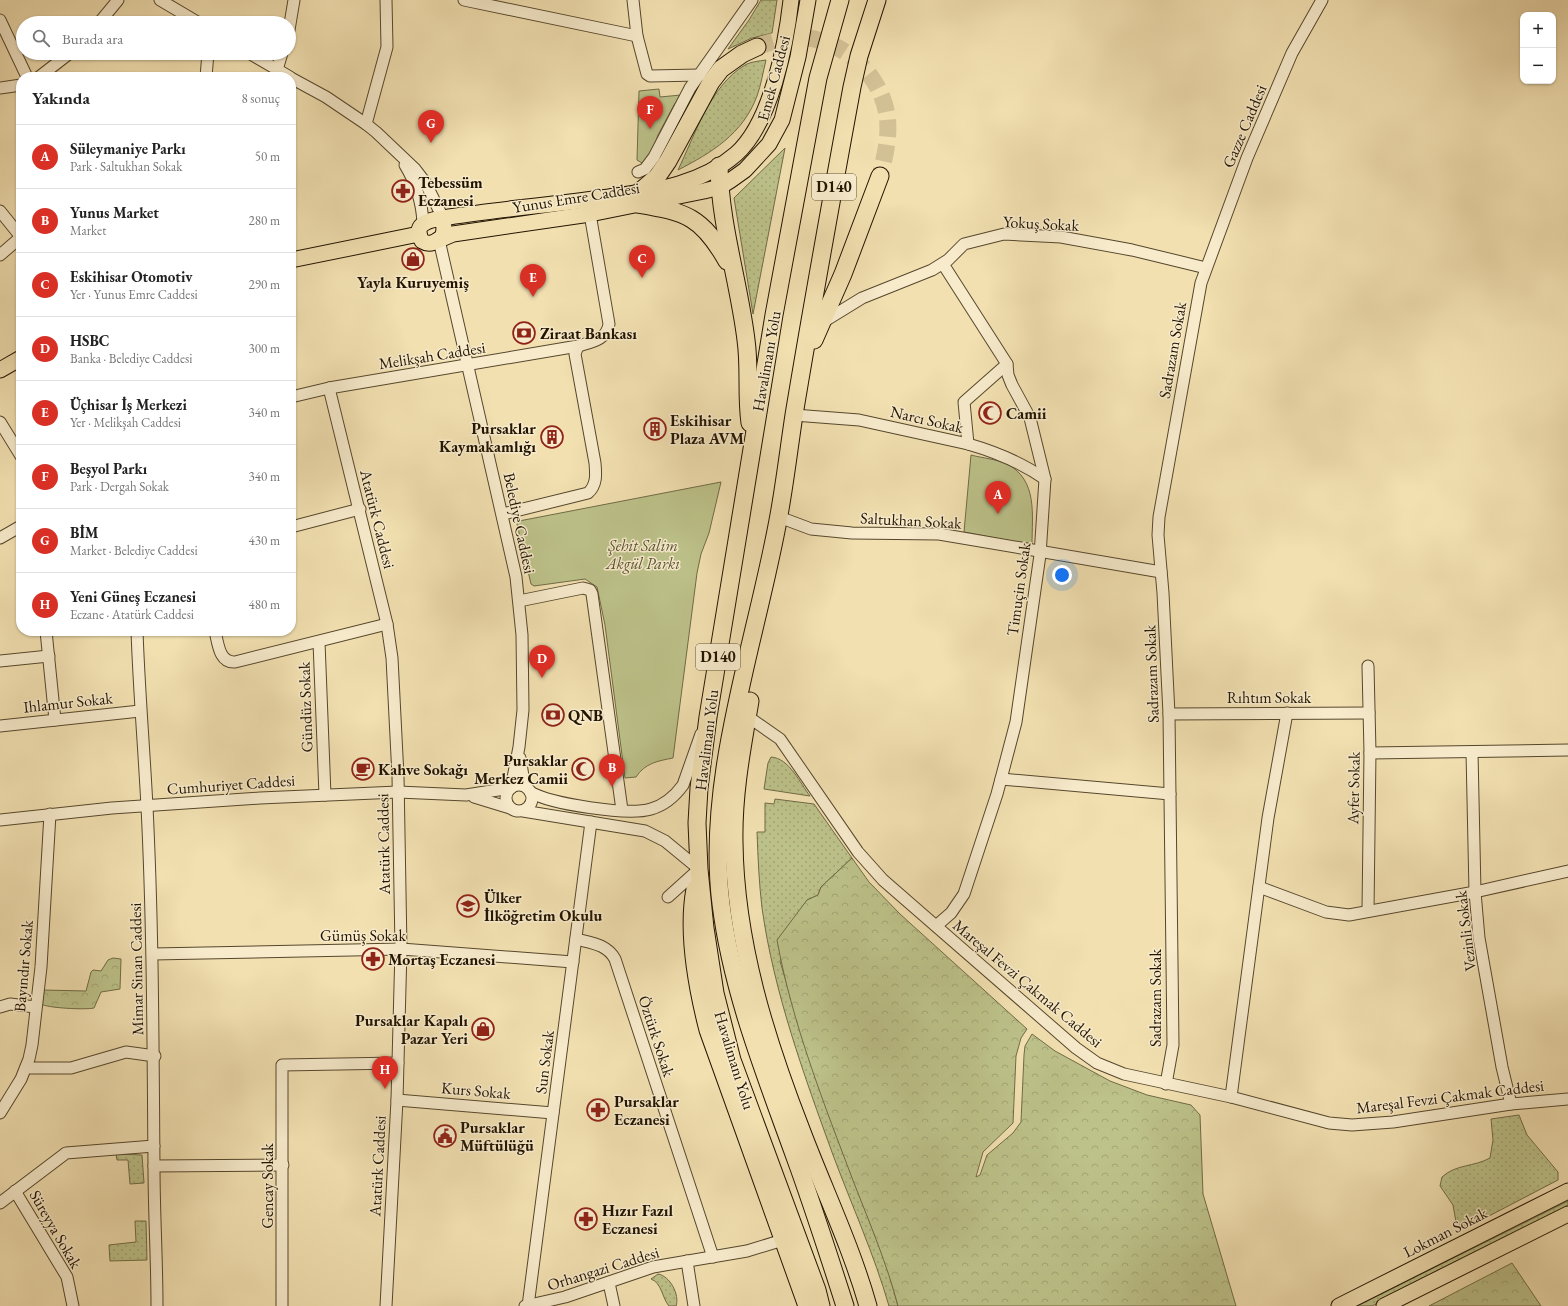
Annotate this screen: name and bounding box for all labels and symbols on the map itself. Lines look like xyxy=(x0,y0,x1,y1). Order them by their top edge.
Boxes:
street label: Emek Caddesi xyxy=(752,33,795,123)
street label: Gazze Caddesi xyxy=(1218,81,1271,171)
pin: F xyxy=(637,96,663,129)
pin: G xyxy=(418,110,444,143)
place label: Tebessüm Eczanesi xyxy=(418,172,483,211)
road number: D140 xyxy=(812,174,856,200)
street label: Yunus Emre Caddesi xyxy=(511,177,641,218)
pharmacy icon: Tebessüm Eczanesi xyxy=(390,178,416,204)
street label: Yokuş Sokak xyxy=(1002,211,1080,236)
pin: C xyxy=(629,245,655,278)
shop icon: Yayla Kuruyemiş xyxy=(400,246,426,272)
pin: E xyxy=(520,264,546,297)
place label: Yayla Kuruyemiş xyxy=(357,272,469,293)
street label: Sadrazam Sokak xyxy=(1154,300,1191,400)
street label: Havalimanı Yolu xyxy=(747,309,786,413)
bank icon: Ziraat Bankası xyxy=(511,320,537,346)
place label: Ziraat Bankası xyxy=(540,323,637,344)
street label: Melikşah Caddesi xyxy=(377,337,487,374)
mosque icon: Camii xyxy=(977,400,1003,426)
street label: Narcı Sokak xyxy=(888,401,966,438)
place label: Camii xyxy=(1006,403,1047,424)
place label: Eskihisar Plaza AVM xyxy=(670,410,745,449)
building icon: Eskihisar Plaza AVM xyxy=(642,416,668,442)
place label: Pursaklar Kaymakamlığı xyxy=(439,418,536,457)
building icon: Pursaklar Kaymakamlığı xyxy=(539,424,565,450)
street label: Atatürk Caddesi xyxy=(355,466,400,571)
street label: Belediye Caddesi xyxy=(499,471,540,576)
pin: A xyxy=(985,481,1011,514)
street label: Saltukhan Sokak xyxy=(860,507,963,534)
park label: Şehit Salim Akgül Parkı xyxy=(605,535,680,574)
street label: Timuçin Sokak xyxy=(1002,541,1036,637)
your location xyxy=(1052,565,1072,585)
street label: Sadrazam Sokak xyxy=(1139,624,1164,723)
road number: D140 xyxy=(696,644,740,670)
pin: D xyxy=(529,645,555,678)
street label: Gündüz Sokak xyxy=(293,661,318,753)
street label: Ihlamur Sokak xyxy=(22,687,114,718)
street label: Rıhtım Sokak xyxy=(1227,687,1312,708)
street label: Havalimanı Yolu xyxy=(690,688,723,792)
bank icon: QNB xyxy=(540,702,566,728)
place label: QNB xyxy=(568,705,603,726)
place label: Pursaklar Merkez Camii xyxy=(474,750,568,789)
street label: Ayfer Sokak xyxy=(1342,751,1365,826)
pin: B xyxy=(599,754,625,787)
cafe icon: Kahve Sokağı xyxy=(350,756,376,782)
mosque icon: Pursaklar Merkez Camii xyxy=(570,756,596,782)
place label: Kahve Sokağı xyxy=(378,759,468,780)
street label: Cumhuriyet Caddesi xyxy=(166,770,296,799)
street label: Atatürk Caddesi xyxy=(372,793,395,896)
place label: Ülker İlköğretim Okulu xyxy=(484,887,603,926)
street label: Vezinli Sokak xyxy=(1450,889,1481,973)
school or university icon: Ülker İlköğretim Okulu xyxy=(455,893,481,919)
street label: Mimar Sinan Caddesi xyxy=(125,902,148,1036)
street label: Mareşal Fevzi Çakmak Caddesi xyxy=(949,915,1107,1052)
street label: Bayındır Sokak xyxy=(9,919,38,1013)
street label: Gümüş Sokak xyxy=(320,925,406,946)
pharmacy icon: Mortaş Eczanesi xyxy=(360,946,386,972)
place label: Mortaş Eczanesi xyxy=(388,949,496,970)
street label: Sadrazam Sokak xyxy=(1145,949,1166,1047)
street label: Öztürk Sokak xyxy=(634,993,680,1080)
street label: Havalimanı Yolu xyxy=(710,1008,760,1112)
place label: Pursaklar Kapalı Pazar Yeri xyxy=(355,1010,468,1049)
shop icon: Pursaklar Kapalı Pazar Yeri xyxy=(470,1016,496,1042)
street label: Sun Sokak xyxy=(530,1029,559,1095)
pin: H xyxy=(372,1056,398,1089)
street label: Mareşal Fevzi Çakmak Caddesi xyxy=(1355,1075,1545,1118)
street label: Kurs Sokak xyxy=(440,1077,512,1104)
place label: Pursaklar Eczanesi xyxy=(614,1091,679,1130)
pharmacy icon: Pursaklar Eczanesi xyxy=(585,1097,611,1123)
street label: Atatürk Caddesi xyxy=(364,1115,391,1218)
place label: Pursaklar Müftülüğü xyxy=(460,1117,534,1156)
public building icon: Pursaklar Müftülüğü xyxy=(432,1123,458,1149)
street label: Gencay Sokak xyxy=(257,1143,278,1229)
street label: Süreyya Sokak xyxy=(25,1186,87,1273)
place label: Hızır Fazıl Eczanesi xyxy=(602,1200,673,1239)
street label: Lokman Sokak xyxy=(1400,1202,1491,1263)
pharmacy icon: Hızır Fazıl Eczanesi xyxy=(573,1206,599,1232)
street label: Orhangazi Caddesi xyxy=(545,1241,662,1295)

